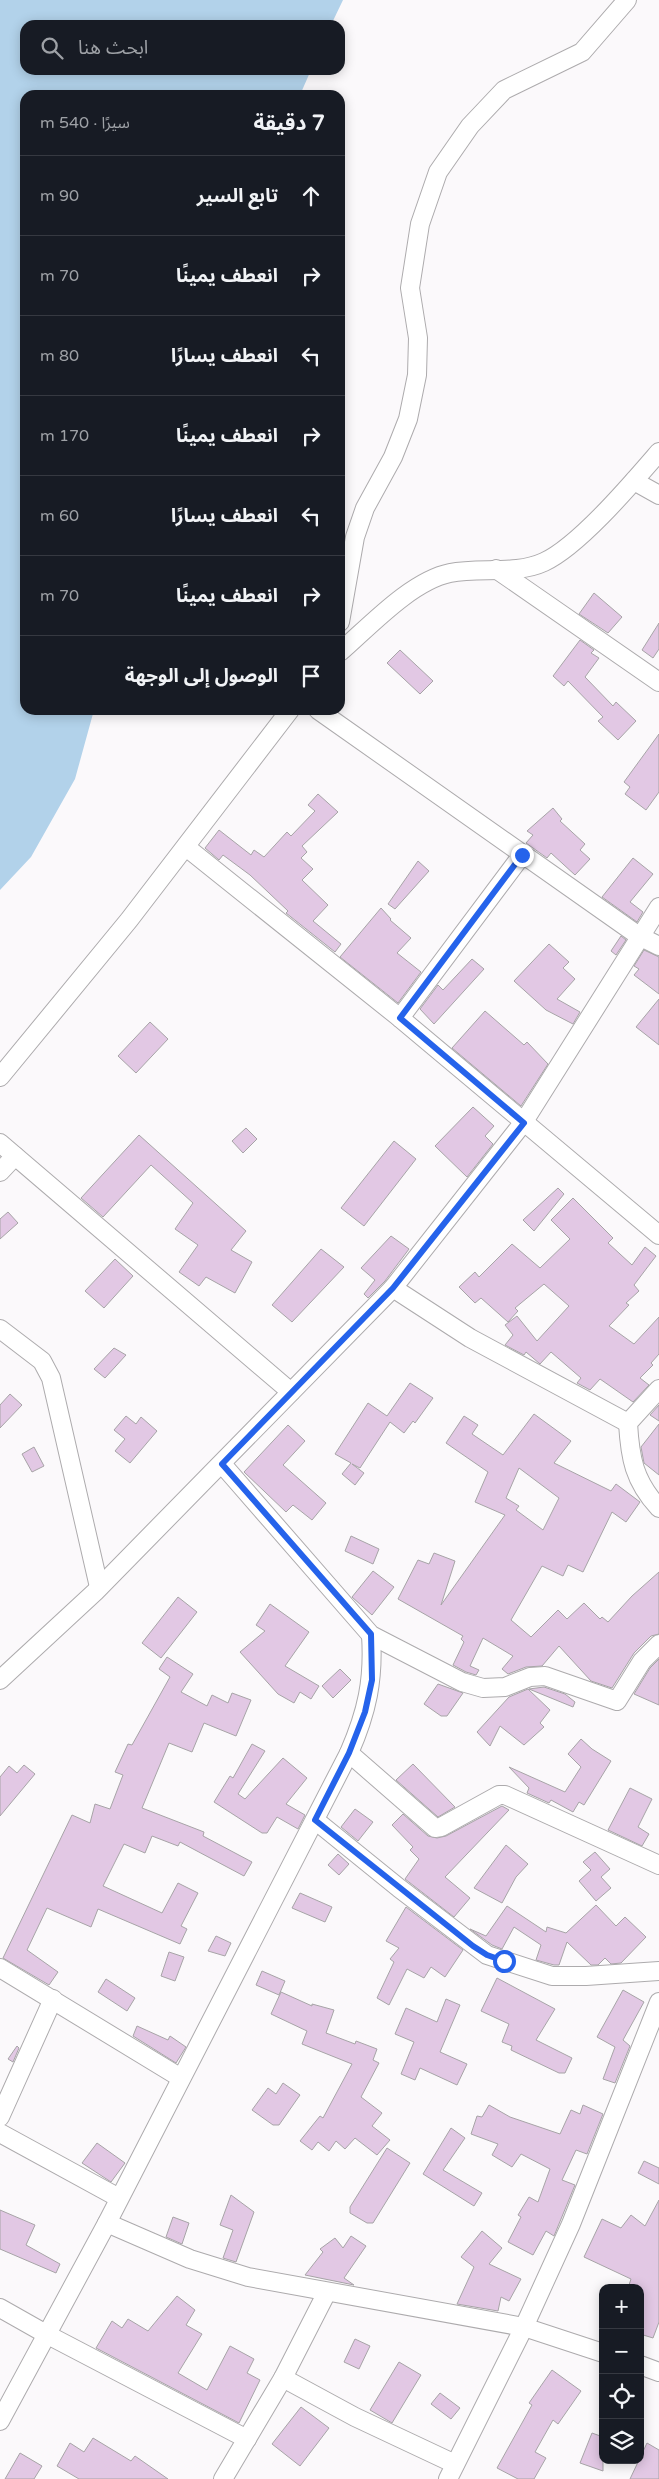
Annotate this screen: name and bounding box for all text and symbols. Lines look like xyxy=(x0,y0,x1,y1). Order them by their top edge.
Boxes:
search box xyxy=(20,20,345,75)
icon: search xyxy=(38,34,66,62)
text: ابحث هنا xyxy=(78,37,148,59)
text: 7 دقيقة xyxy=(254,111,325,136)
text: سيرًا · 540 m xyxy=(40,113,130,133)
icon: ahead xyxy=(297,182,325,210)
text: تابع السير xyxy=(197,185,278,207)
text: 90 m xyxy=(40,186,79,206)
icon: right xyxy=(297,262,325,290)
text: انعطف يمينًا xyxy=(176,265,278,287)
text: 70 m xyxy=(40,266,79,286)
icon: left xyxy=(297,342,325,370)
text: انعطف يسارًا xyxy=(171,345,278,367)
text: 80 m xyxy=(40,346,79,366)
icon: right xyxy=(297,422,325,450)
text: انعطف يمينًا xyxy=(176,425,278,447)
text: 170 m xyxy=(40,426,89,446)
icon: left xyxy=(297,502,325,530)
text: انعطف يسارًا xyxy=(171,505,278,527)
text: 60 m xyxy=(40,506,79,526)
icon: right xyxy=(297,582,325,610)
text: انعطف يمينًا xyxy=(176,585,278,607)
text: 70 m xyxy=(40,586,79,606)
icon: arrive xyxy=(297,662,325,690)
text: الوصول إلى الوجهة xyxy=(125,665,278,687)
route end xyxy=(511,844,534,867)
route start xyxy=(493,1950,516,1973)
map controls xyxy=(599,2284,644,2464)
button: + xyxy=(599,2284,644,2329)
button: − xyxy=(599,2329,644,2374)
button: locate xyxy=(599,2374,644,2419)
button: layers xyxy=(599,2419,644,2464)

